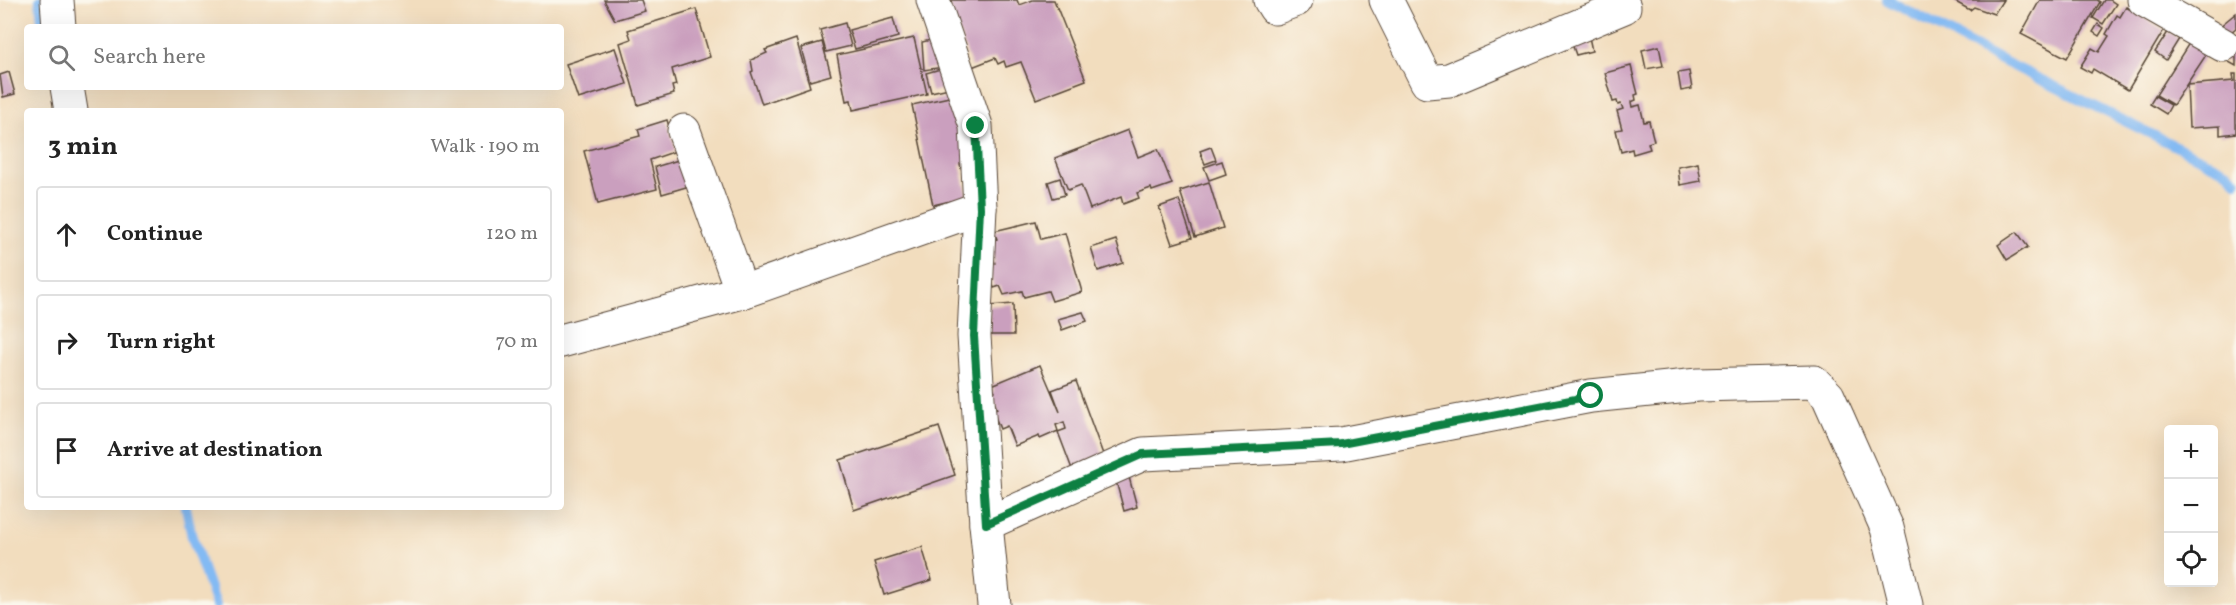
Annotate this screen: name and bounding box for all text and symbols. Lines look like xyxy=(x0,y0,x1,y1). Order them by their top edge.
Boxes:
search box xyxy=(24,24,564,90)
icon: search xyxy=(45,41,78,74)
text: Search here xyxy=(93,42,206,73)
route end xyxy=(962,112,988,138)
text: 3 min xyxy=(48,129,118,165)
text: Walk · 190 m xyxy=(430,133,540,161)
icon: ahead xyxy=(50,218,83,251)
text: Continue xyxy=(107,219,203,250)
text: 120 m xyxy=(486,220,538,248)
icon: right xyxy=(50,326,83,359)
text: Turn right xyxy=(107,327,215,358)
text: 70 m xyxy=(495,328,538,356)
route start xyxy=(1577,382,1603,408)
map controls xyxy=(2164,425,2218,587)
button: + xyxy=(2164,425,2218,479)
icon: arrive xyxy=(50,434,83,467)
text: Arrive at destination xyxy=(107,435,323,466)
button: − xyxy=(2164,479,2218,533)
button: locate xyxy=(2164,533,2218,587)

